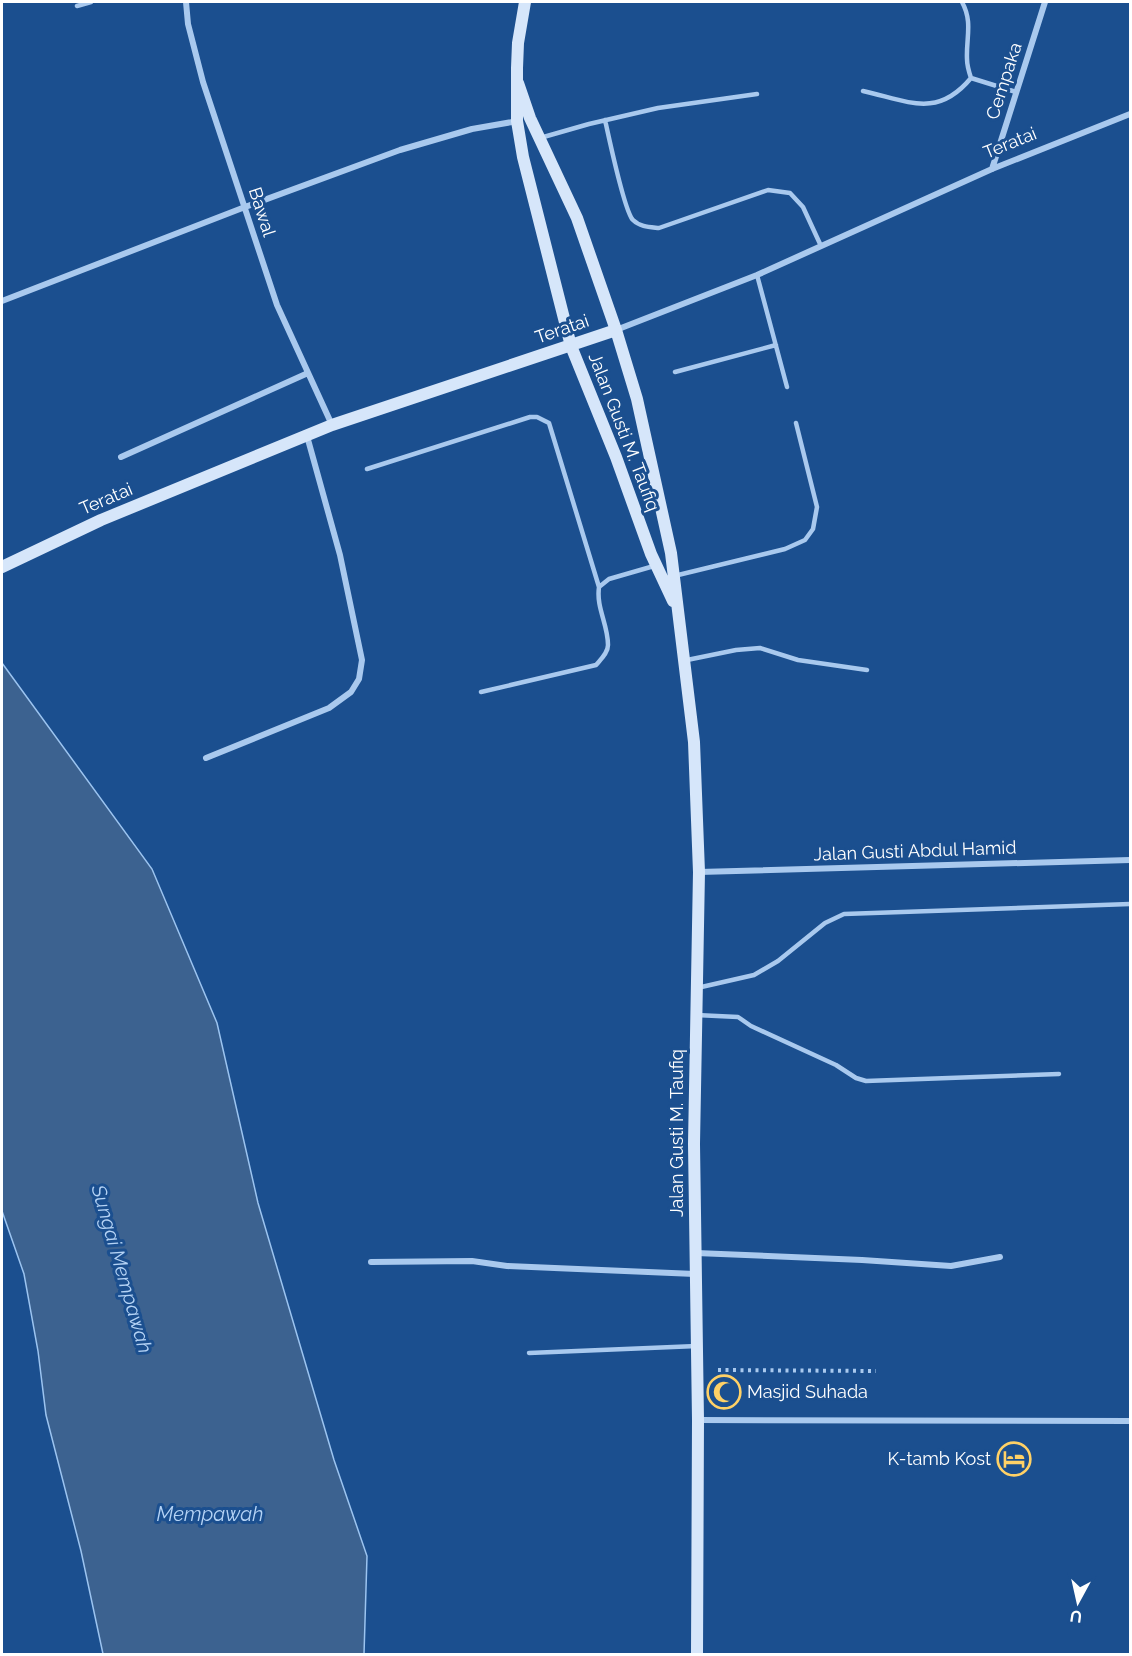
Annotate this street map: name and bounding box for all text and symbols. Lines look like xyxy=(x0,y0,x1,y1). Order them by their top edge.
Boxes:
street label: Cempaka xyxy=(981,40,1026,122)
street label: Teratai xyxy=(980,122,1039,163)
street label: Bawal xyxy=(245,185,280,239)
street label: Teratai xyxy=(532,310,591,347)
street label: Jalan Gusti M. Taufiq xyxy=(585,350,664,514)
street label: Teratai xyxy=(76,478,135,519)
street label: Jalan Gusti Abdul Hamid xyxy=(813,836,1017,865)
street label: Jalan Gusti M. Taufiq xyxy=(666,1049,687,1217)
water label: Sungai Mempawah xyxy=(86,1181,158,1356)
mosque icon: Masjid Suhada xyxy=(706,1374,742,1410)
place label: Masjid Suhada xyxy=(747,1381,868,1402)
hotel icon: K-tamb Kost xyxy=(996,1441,1032,1477)
place label: K-tamb Kost xyxy=(888,1448,991,1469)
water label: Mempawah xyxy=(157,1502,263,1526)
north arrow xyxy=(1048,1572,1108,1632)
text: U xyxy=(1069,1606,1083,1627)

